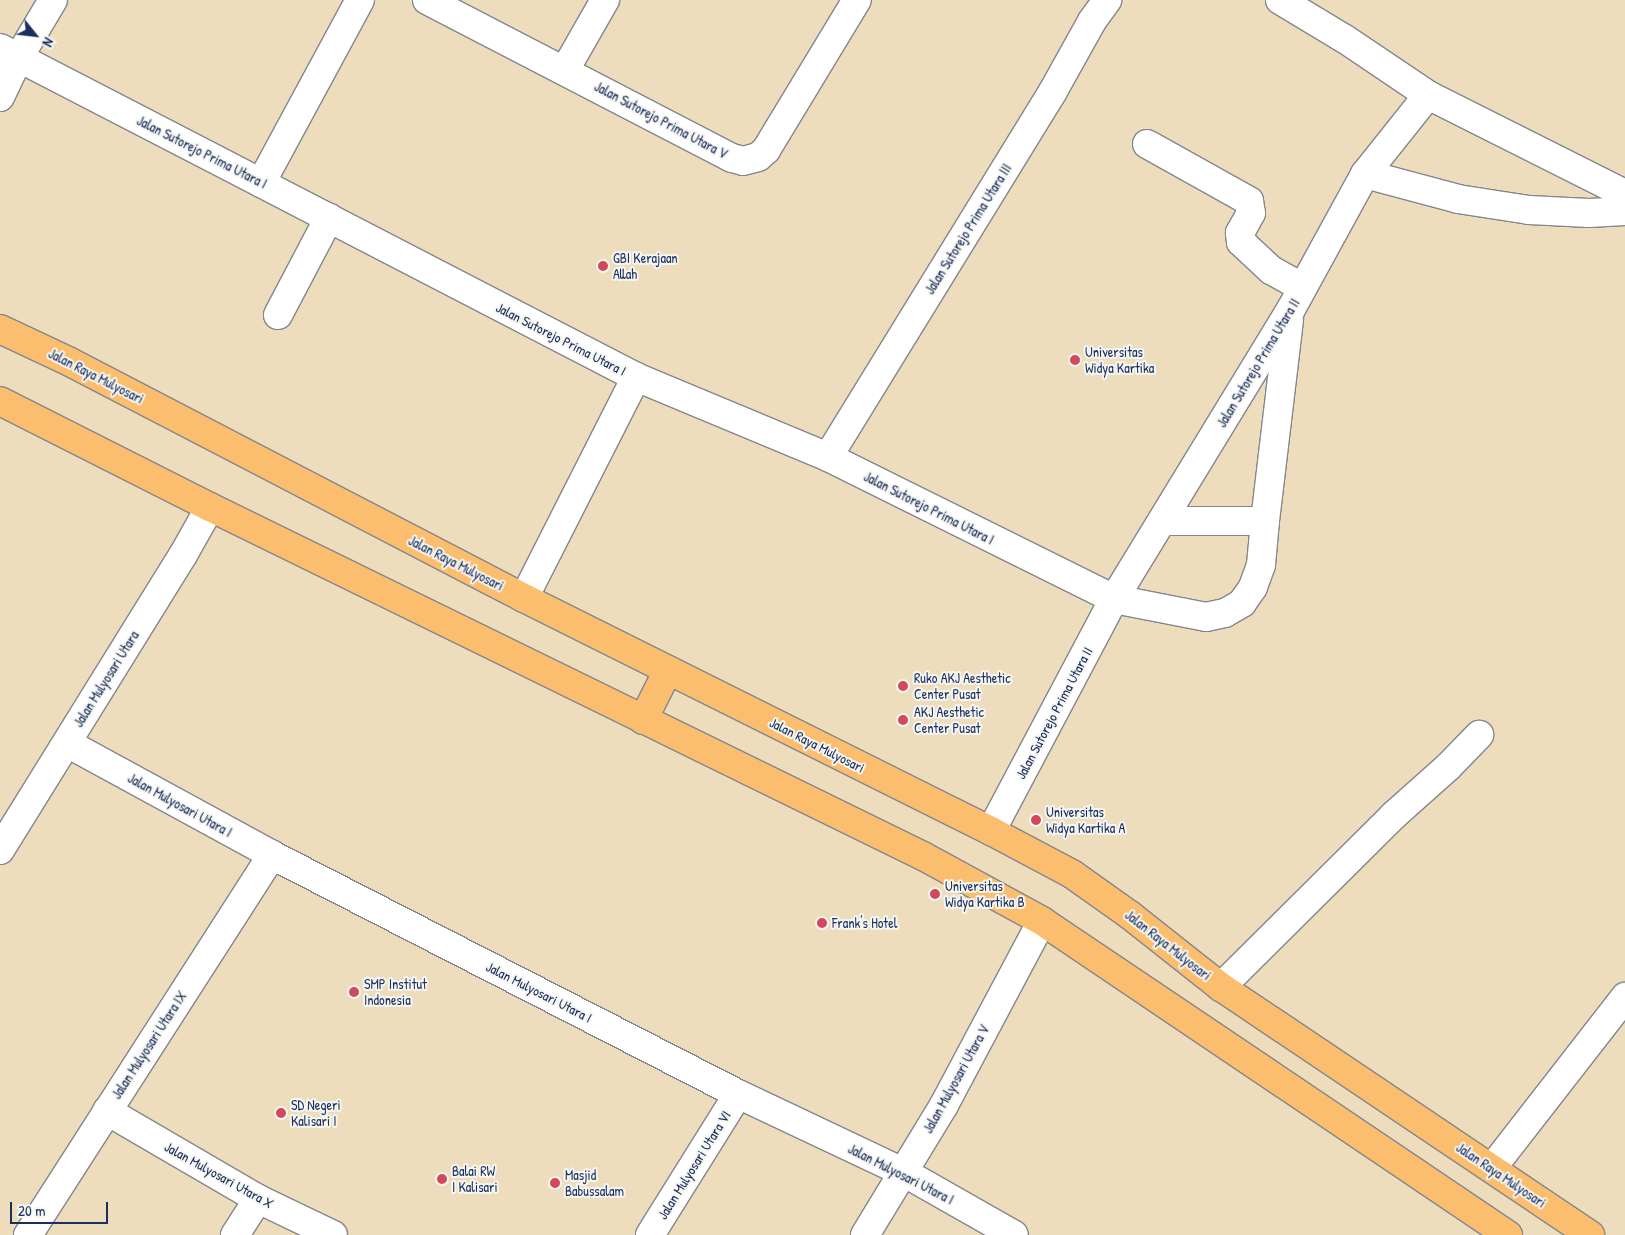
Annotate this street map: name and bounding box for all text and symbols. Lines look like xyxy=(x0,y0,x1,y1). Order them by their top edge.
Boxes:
north arrow xyxy=(10,10,60,60)
text: N xyxy=(38,35,59,50)
street label: Jalan Sutorejo Prima Utara V xyxy=(592,78,730,162)
street label: Jalan Sutorejo Prima Utara I xyxy=(134,112,270,192)
street label: Jalan Sutorejo Prima Utara III xyxy=(921,161,1015,297)
place label: GBI Kerajaan Allah xyxy=(613,250,678,282)
marker: GBI Kerajaan Allah xyxy=(597,260,609,272)
street label: Jalan Sutorejo Prima Utara II xyxy=(1213,296,1303,430)
street label: Jalan Sutorejo Prima Utara I xyxy=(493,299,629,379)
place label: Universitas Widya Kartika xyxy=(1085,344,1154,377)
street label: Jalan Raya Mulyosari xyxy=(46,345,146,407)
marker: Universitas Widya Kartika xyxy=(1069,354,1081,366)
street label: Jalan Sutorejo Prima Utara I xyxy=(861,468,997,548)
street label: Jalan Raya Mulyosari xyxy=(406,532,506,594)
street label: Jalan Mulyosari Utara xyxy=(70,628,142,730)
street label: Jalan Sutorejo Prima Utara II xyxy=(1012,644,1096,782)
place label: Ruko AKJ Aesthetic Center Pusat xyxy=(914,670,1011,702)
marker: Ruko AKJ Aesthetic Center Pusat xyxy=(896,679,910,693)
place label: AKJ Aesthetic Center Pusat xyxy=(914,704,984,736)
marker: AKJ Aesthetic Center Pusat xyxy=(896,713,910,727)
street label: Jalan Raya Mulyosari xyxy=(767,714,867,776)
street label: Jalan Mulyosari Utara I xyxy=(125,769,235,841)
place label: Universitas Widya Kartika A xyxy=(1046,804,1125,836)
marker: Universitas Widya Kartika A xyxy=(1030,814,1042,826)
place label: Universitas Widya Kartika B xyxy=(945,878,1025,910)
marker: Universitas Widya Kartika B xyxy=(929,888,941,900)
street label: Jalan Raya Mulyosari xyxy=(1122,906,1214,984)
place label: Frank's Hotel xyxy=(832,915,897,931)
marker: Frank's Hotel xyxy=(816,917,828,929)
street label: Jalan Mulyosari Utara I xyxy=(483,958,595,1026)
place label: SMP Institut Indonesia xyxy=(364,976,427,1009)
marker: SMP Institut Indonesia xyxy=(348,986,360,998)
street label: Jalan Mulyosari Utara IX xyxy=(108,988,190,1102)
street label: Jalan Mulyosari Utara V xyxy=(919,1022,993,1136)
place label: SD Negeri Kalisari I xyxy=(291,1097,341,1130)
marker: SD Negeri Kalisari I xyxy=(275,1107,287,1119)
street label: Jalan Mulyosari Utara VI xyxy=(654,1108,734,1222)
street label: Jalan Mulyosari Utara X xyxy=(162,1138,276,1212)
street label: Jalan Raya Mulyosari xyxy=(1453,1139,1549,1211)
street label: Jalan Mulyosari Utara I xyxy=(845,1140,957,1208)
place label: Balai RW I Kalisari xyxy=(452,1163,498,1196)
place label: Masjid Babussalam xyxy=(565,1167,624,1200)
marker: Balai RW I Kalisari xyxy=(436,1173,448,1185)
marker: Masjid Babussalam xyxy=(549,1177,561,1189)
scale bar xyxy=(12,1192,110,1224)
text: 20 m xyxy=(18,1200,45,1221)

